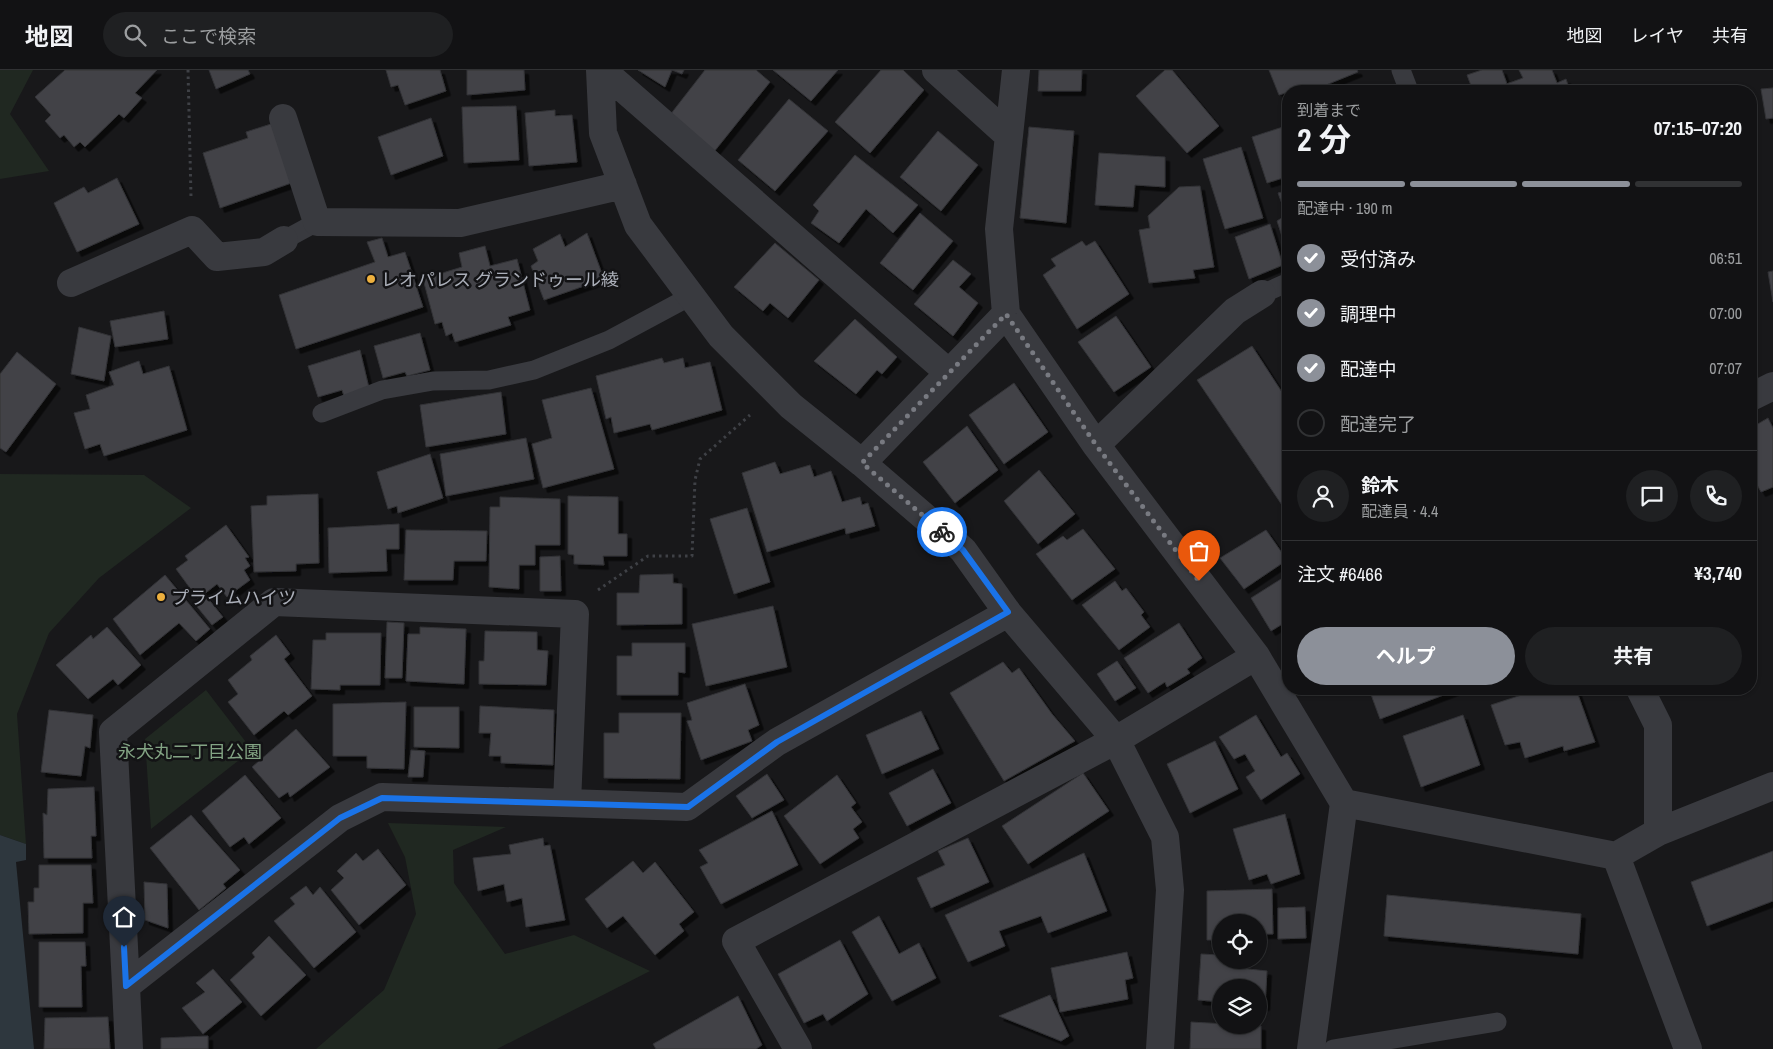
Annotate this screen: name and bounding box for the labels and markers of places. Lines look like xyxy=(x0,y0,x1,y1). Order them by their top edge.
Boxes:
place label: レオパレス グランドゥール綾 xyxy=(381,267,619,292)
marker: レオパレス グランドゥール綾 xyxy=(365,273,377,285)
pin xyxy=(1178,530,1220,581)
place label: プライムハイツ xyxy=(171,585,296,610)
marker: プライムハイツ xyxy=(155,591,167,603)
pin xyxy=(103,896,145,947)

